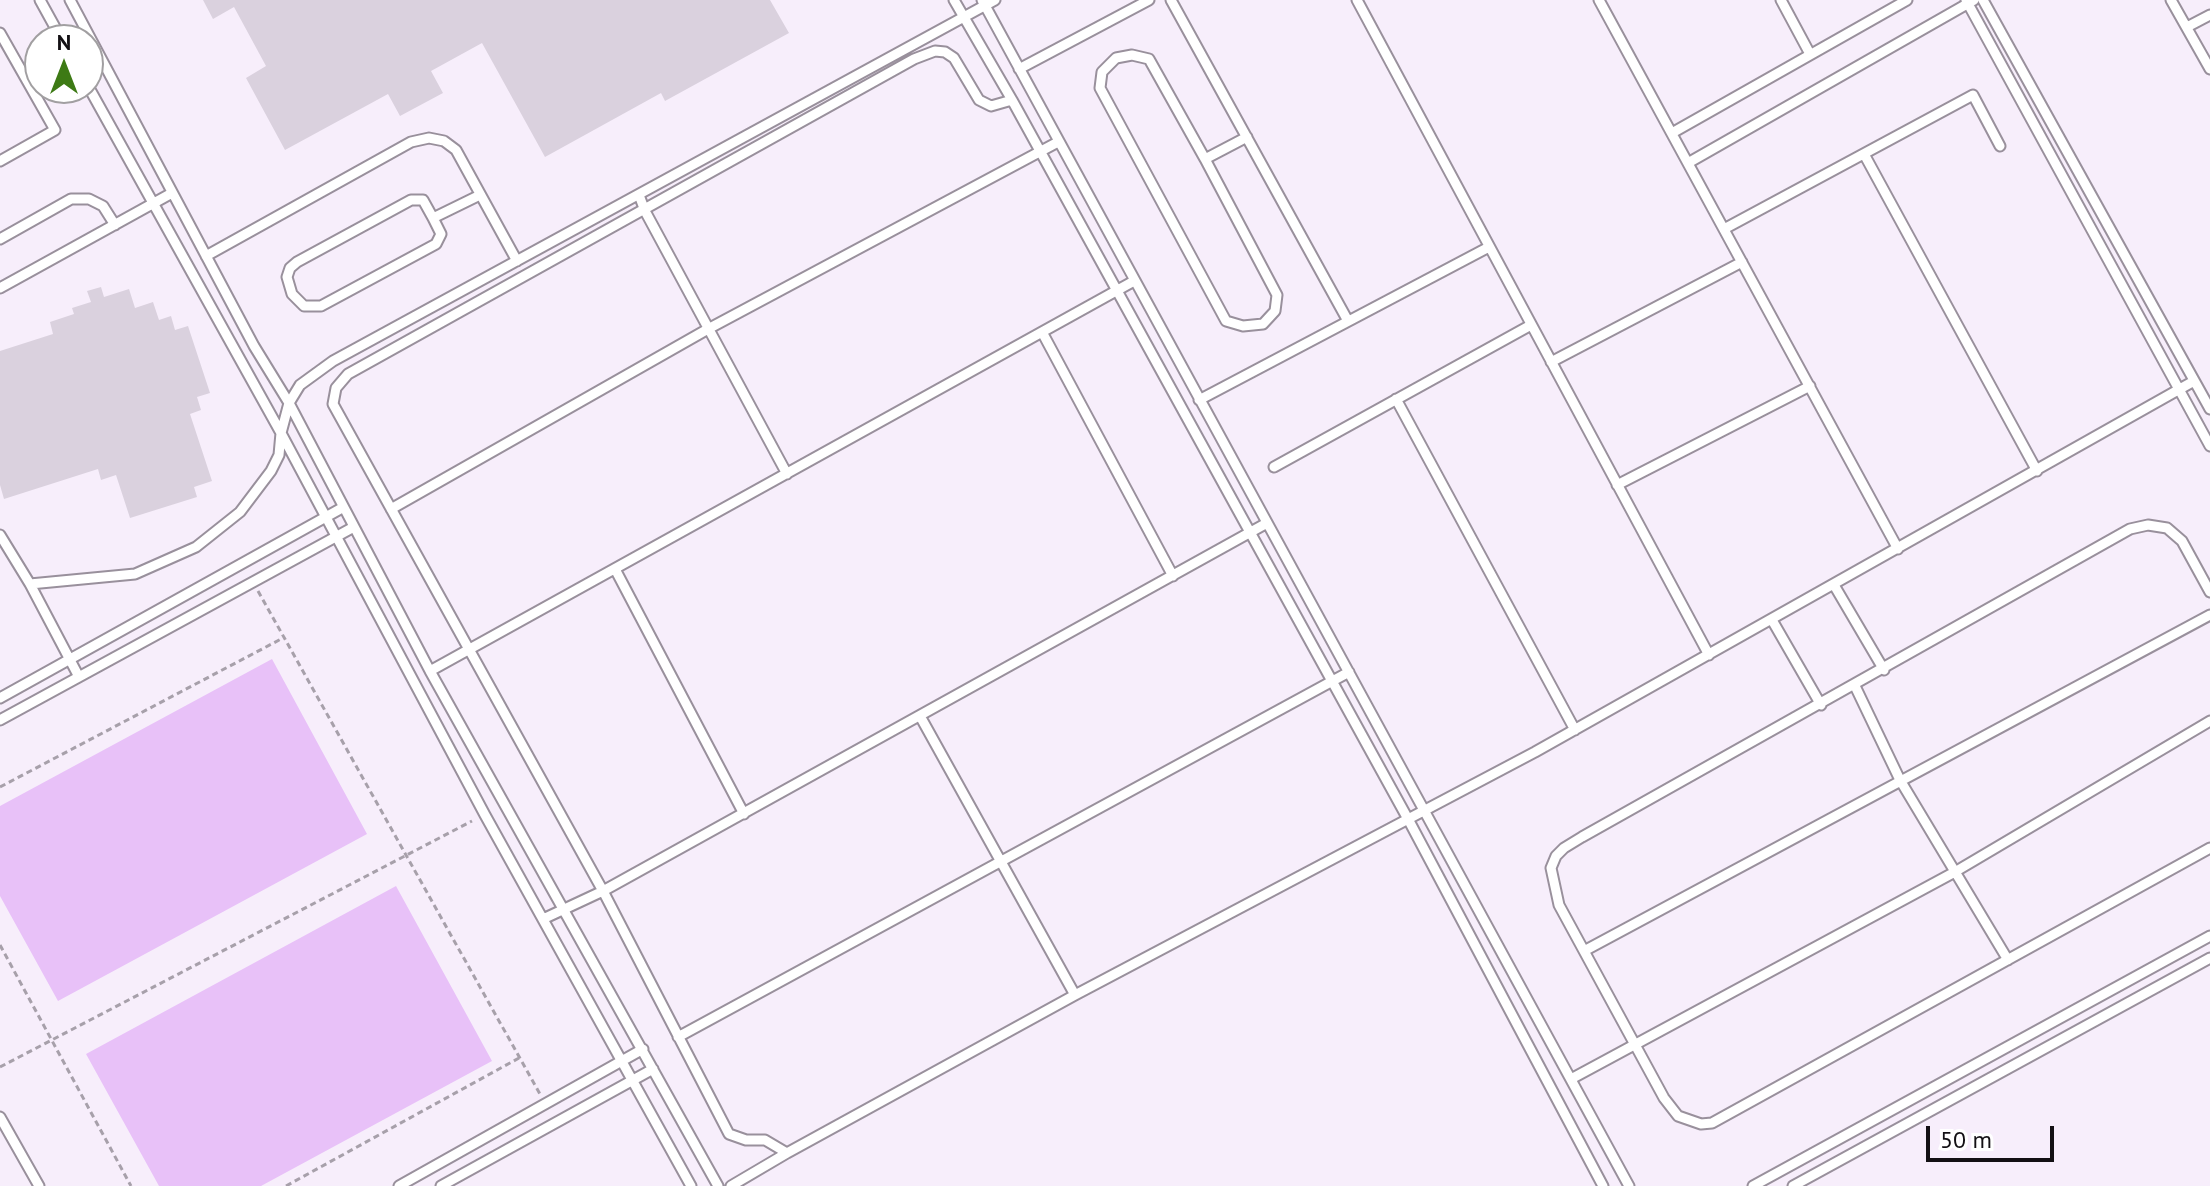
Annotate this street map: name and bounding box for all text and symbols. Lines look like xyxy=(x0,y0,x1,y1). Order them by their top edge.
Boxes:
north arrow xyxy=(24,24,104,104)
text: N xyxy=(57,28,71,56)
scale bar xyxy=(1930,1110,2058,1160)
text: 50 m xyxy=(1940,1124,1992,1155)

